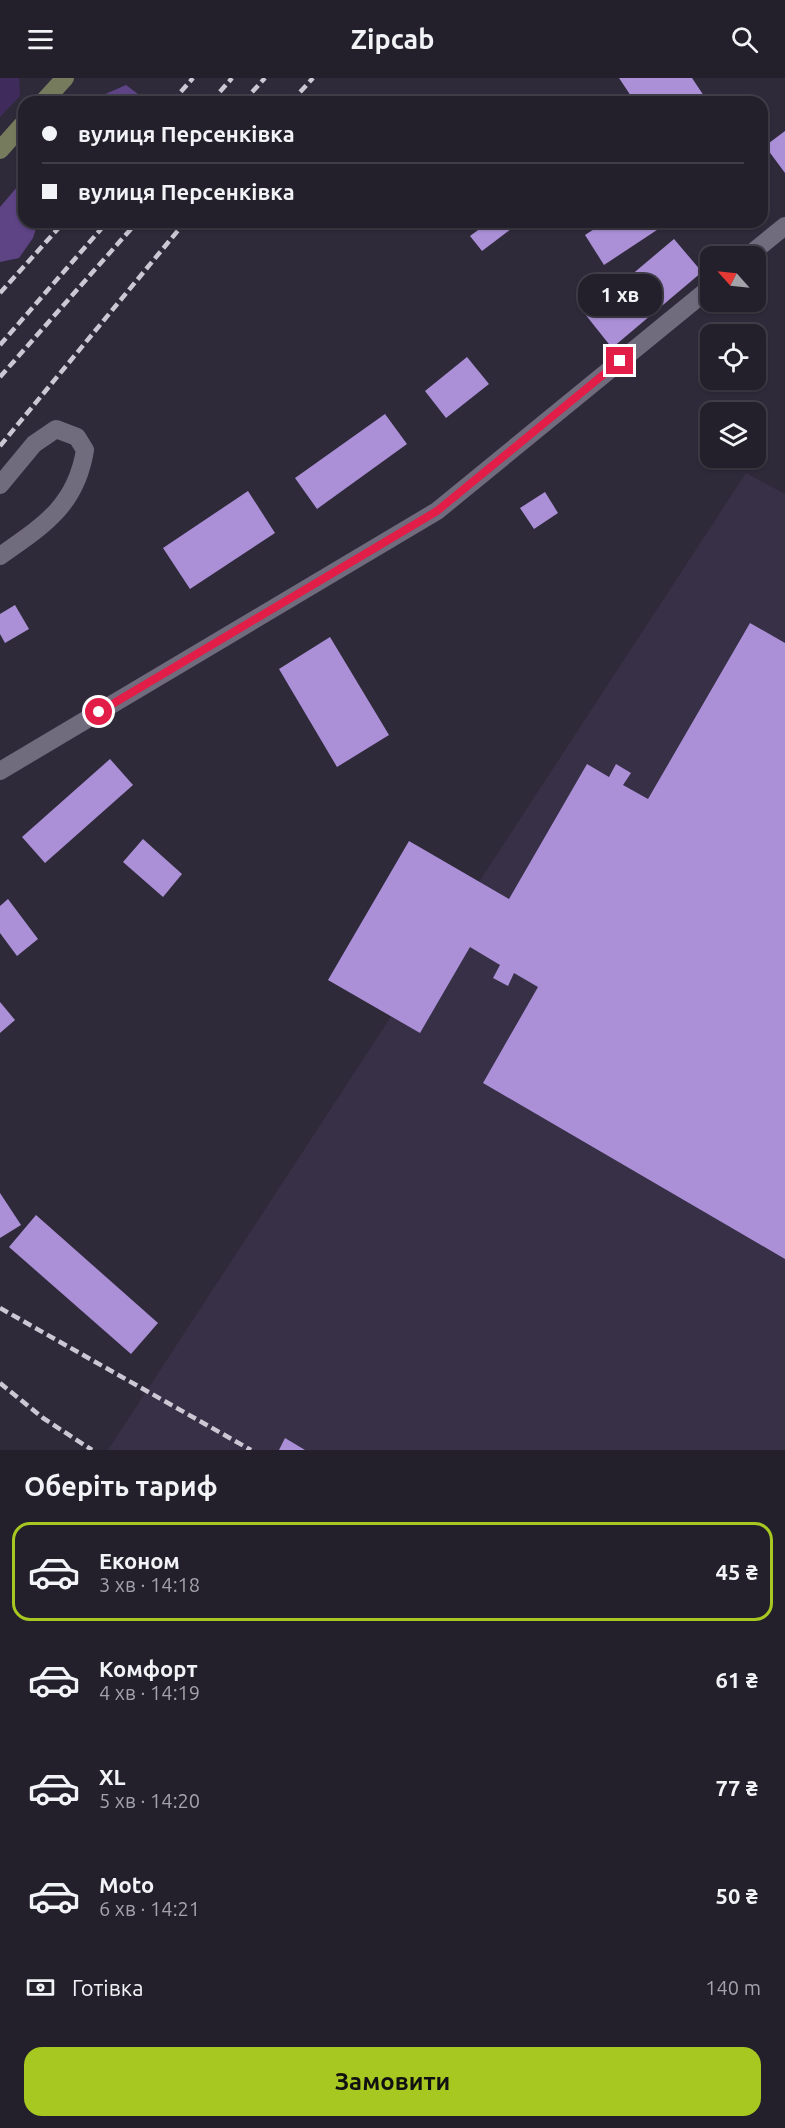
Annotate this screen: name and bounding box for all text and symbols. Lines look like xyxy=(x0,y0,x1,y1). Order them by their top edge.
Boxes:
icon: menu xyxy=(24,23,57,56)
icon: search xyxy=(728,23,761,56)
text: Zipcab xyxy=(351,24,434,54)
text: вулиця Персенківка xyxy=(78,121,295,146)
text: вулиця Персенківка xyxy=(78,179,295,204)
north arrow xyxy=(700,246,766,312)
map controls xyxy=(700,246,766,468)
callout: 1 хв xyxy=(578,274,662,316)
text: 1 хв xyxy=(601,283,639,306)
button: locate xyxy=(700,324,766,390)
route end xyxy=(606,347,633,374)
button: layers xyxy=(700,402,766,468)
route start xyxy=(85,698,112,725)
text: Оберіть тариф xyxy=(24,1471,218,1501)
icon: car xyxy=(27,1545,81,1599)
text: Економ xyxy=(99,1548,180,1573)
text: 45 ₴ xyxy=(716,1559,758,1584)
text: 3 хв · 14:18 xyxy=(99,1573,200,1596)
icon: car xyxy=(27,1653,81,1707)
text: Комфорт xyxy=(99,1656,198,1681)
text: 61 ₴ xyxy=(716,1667,758,1692)
text: 4 хв · 14:19 xyxy=(99,1681,200,1704)
icon: car xyxy=(27,1761,81,1815)
text: XL xyxy=(99,1764,126,1789)
text: 77 ₴ xyxy=(716,1775,758,1800)
text: 5 хв · 14:20 xyxy=(99,1789,200,1812)
icon: car xyxy=(27,1869,81,1923)
text: Moto xyxy=(99,1872,154,1897)
text: 50 ₴ xyxy=(716,1883,758,1908)
text: 6 хв · 14:21 xyxy=(99,1897,200,1920)
icon: cash xyxy=(24,1971,57,2004)
text: Готівка xyxy=(72,1975,143,2000)
text: 140 m xyxy=(705,1976,761,1999)
button: Замовити xyxy=(24,2047,761,2116)

